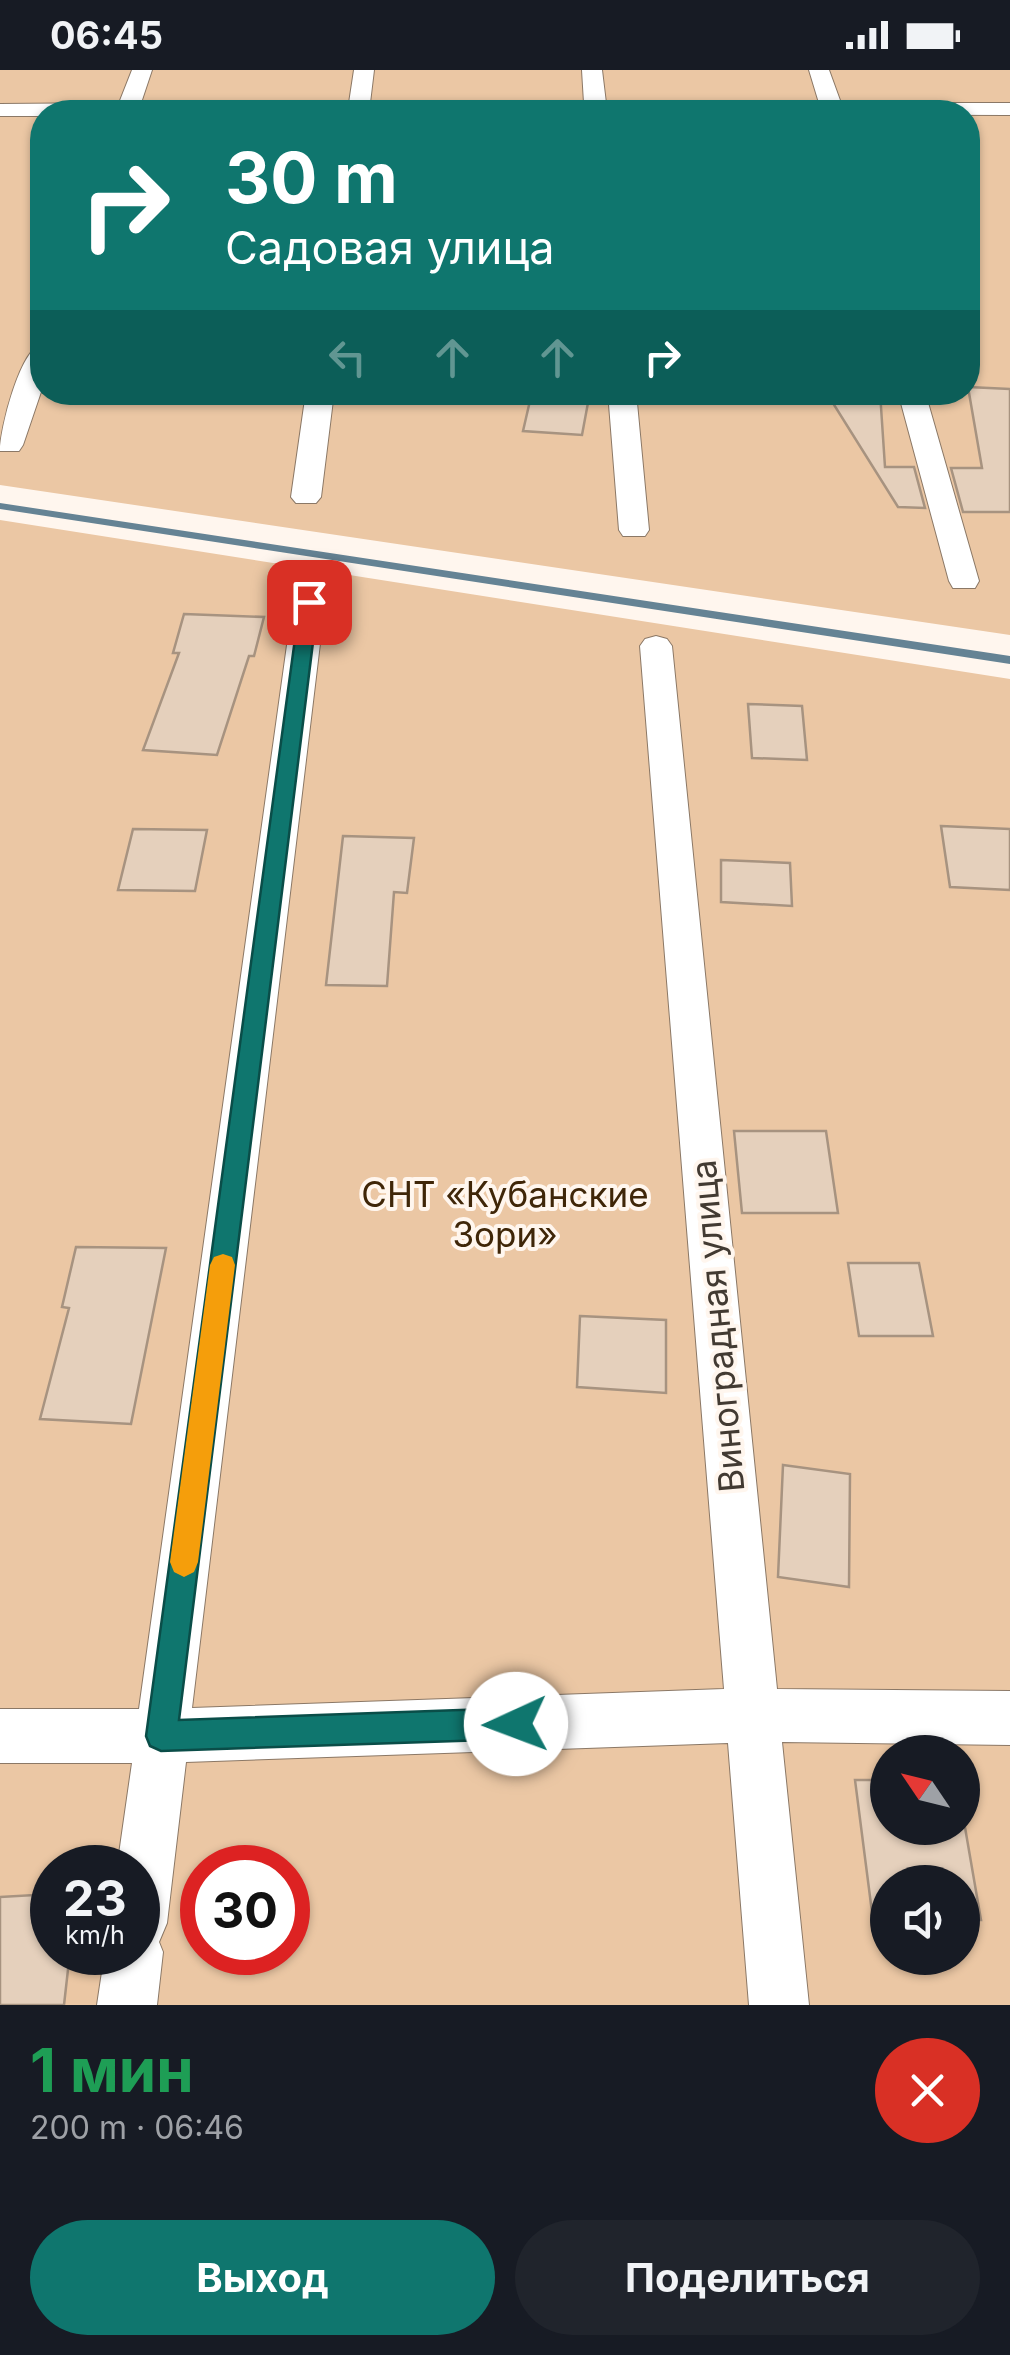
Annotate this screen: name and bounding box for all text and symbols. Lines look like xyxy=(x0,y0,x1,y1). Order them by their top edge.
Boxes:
text: 06:45 xyxy=(50,12,163,58)
text: 30 m xyxy=(225,135,398,220)
icon: right xyxy=(60,140,190,270)
text: Садовая улица xyxy=(225,220,555,275)
icon: left xyxy=(320,330,375,385)
icon: ahead xyxy=(425,330,480,385)
icon: ahead xyxy=(530,330,585,385)
icon: right xyxy=(635,330,690,385)
pin xyxy=(267,560,352,645)
icon: arrive xyxy=(282,575,337,630)
street label: Виноградная улица xyxy=(682,1158,752,1494)
park label: СНТ «Кубанские Зори» xyxy=(361,1173,649,1255)
position arrow xyxy=(464,1672,568,1776)
north arrow xyxy=(870,1735,980,1845)
map controls xyxy=(870,1735,980,1975)
speed limit sign: 30 xyxy=(180,1845,310,1975)
button: sound xyxy=(870,1865,980,1975)
text: 23 xyxy=(63,1868,127,1928)
text: km/h xyxy=(65,1920,125,1950)
text: 1 мин xyxy=(30,2034,194,2106)
button: close xyxy=(875,2038,980,2143)
text: 200 m · 06:46 xyxy=(30,2108,244,2147)
button: Выход xyxy=(30,2220,495,2335)
button: Поделиться xyxy=(515,2220,980,2335)

